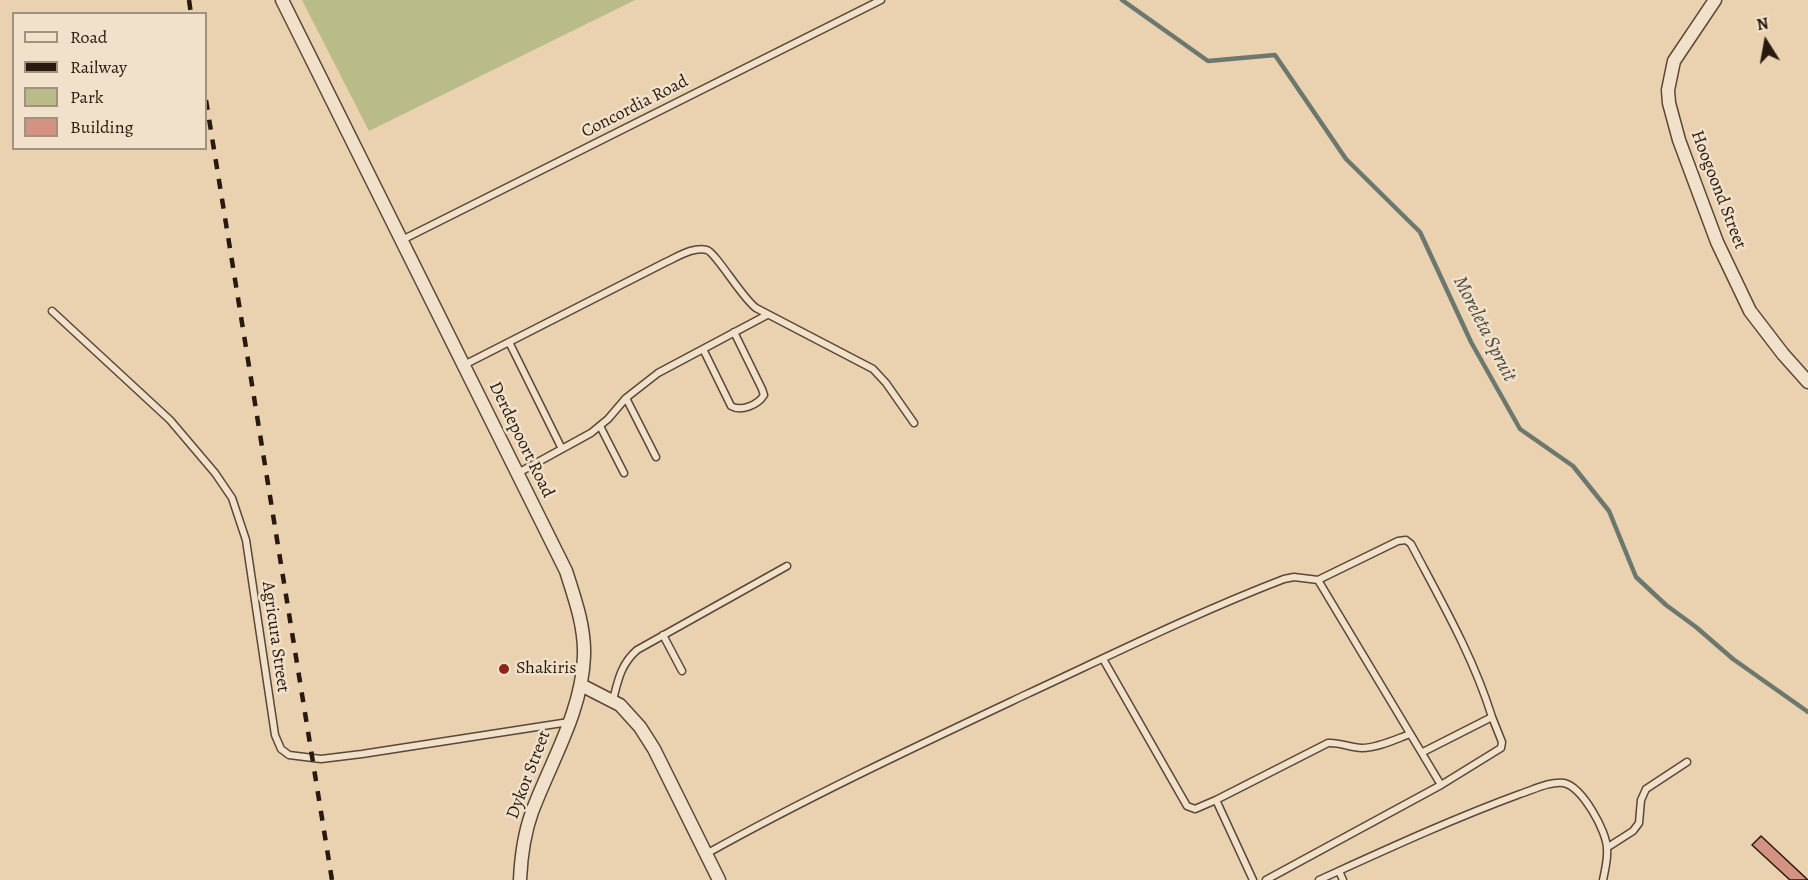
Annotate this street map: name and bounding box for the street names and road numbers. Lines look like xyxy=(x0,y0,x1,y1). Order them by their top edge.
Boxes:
street label: Concordia Road xyxy=(578,71,692,143)
street label: Hoogoond Street xyxy=(1685,128,1751,252)
street label: Derdepoort Road xyxy=(484,378,558,502)
street label: Agricura Street xyxy=(257,580,293,694)
street label: Dykor Street xyxy=(502,728,556,822)

